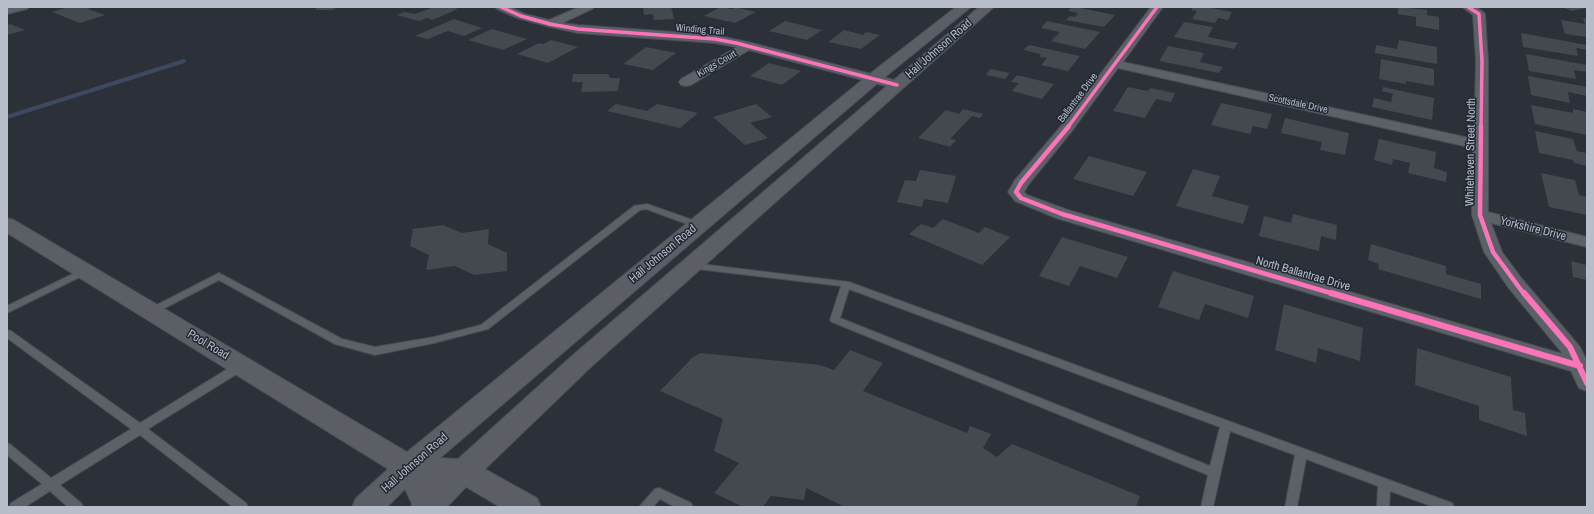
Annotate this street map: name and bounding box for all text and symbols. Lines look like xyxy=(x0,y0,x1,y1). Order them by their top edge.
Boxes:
street label: Hall Johnson Road xyxy=(903,16,975,82)
street label: Winding Trail xyxy=(675,22,725,38)
street label: Kings Court xyxy=(695,48,739,80)
street label: Ballantrae Drive xyxy=(1056,71,1100,125)
street label: Scottsdale Drive xyxy=(1267,92,1329,116)
street label: Whitehaven Street North xyxy=(1463,98,1479,206)
street label: Yorkshire Drive xyxy=(1498,214,1568,244)
street label: Hall Johnson Road xyxy=(627,222,699,286)
street label: North Ballantrae Drive xyxy=(1254,254,1352,294)
street label: Pool Road xyxy=(185,327,231,363)
street label: Hall Johnson Road xyxy=(379,430,451,496)

